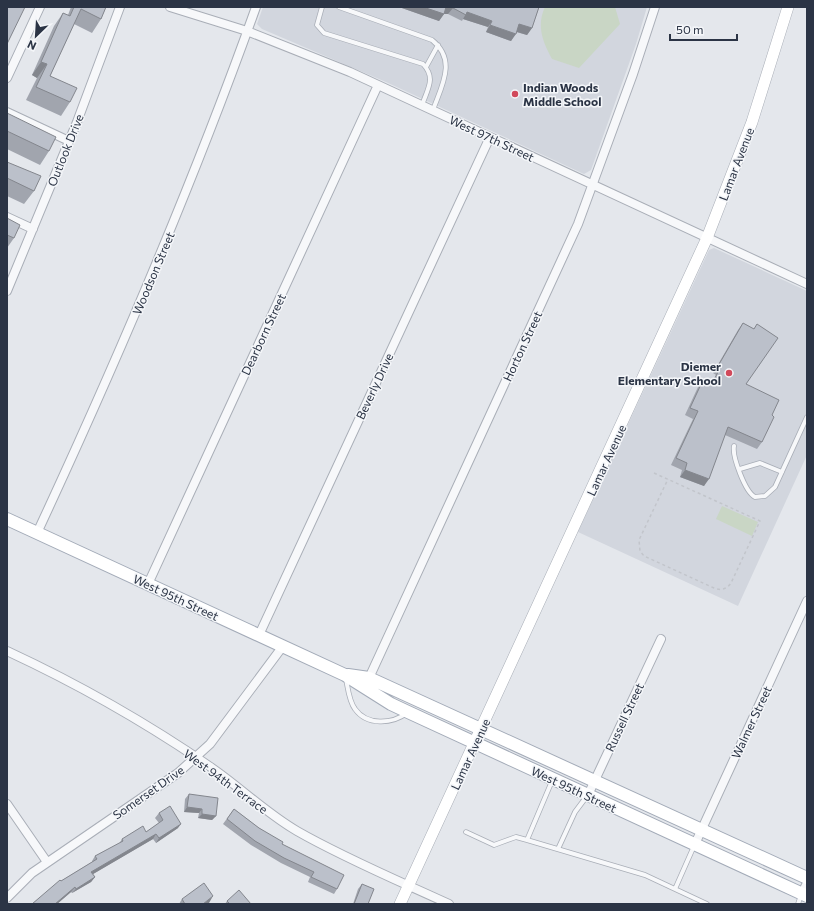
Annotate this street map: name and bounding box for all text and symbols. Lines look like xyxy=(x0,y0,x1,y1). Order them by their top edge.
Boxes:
north arrow xyxy=(16,16,56,56)
scale bar xyxy=(670,16,737,42)
text: 50 m xyxy=(676,22,704,36)
text: N xyxy=(25,38,38,53)
place label: Indian Woods Middle School xyxy=(523,80,601,108)
marker: Indian Woods Middle School xyxy=(510,89,520,99)
street label: Outlook Drive xyxy=(44,112,86,188)
street label: West 97th Street xyxy=(447,112,537,164)
street label: Lamar Avenue xyxy=(716,126,756,202)
street label: Woodson Street xyxy=(129,230,177,316)
street label: Dearborn Street xyxy=(238,291,288,377)
street label: Horton Street xyxy=(500,309,544,383)
street label: Beverly Drive xyxy=(353,351,395,421)
place label: Diemer Elementary School xyxy=(618,359,721,387)
marker: Diemer Elementary School xyxy=(724,368,734,378)
street label: Lamar Avenue xyxy=(583,422,629,498)
street label: West 95th Street xyxy=(131,571,221,623)
street label: Russell Street xyxy=(602,680,646,754)
street label: Walmer Street xyxy=(728,683,774,761)
street label: Lamar Avenue xyxy=(447,716,493,792)
street label: West 94th Terrace xyxy=(181,746,271,816)
street label: Somerset Drive xyxy=(110,762,186,822)
street label: West 95th Street xyxy=(529,763,619,815)

